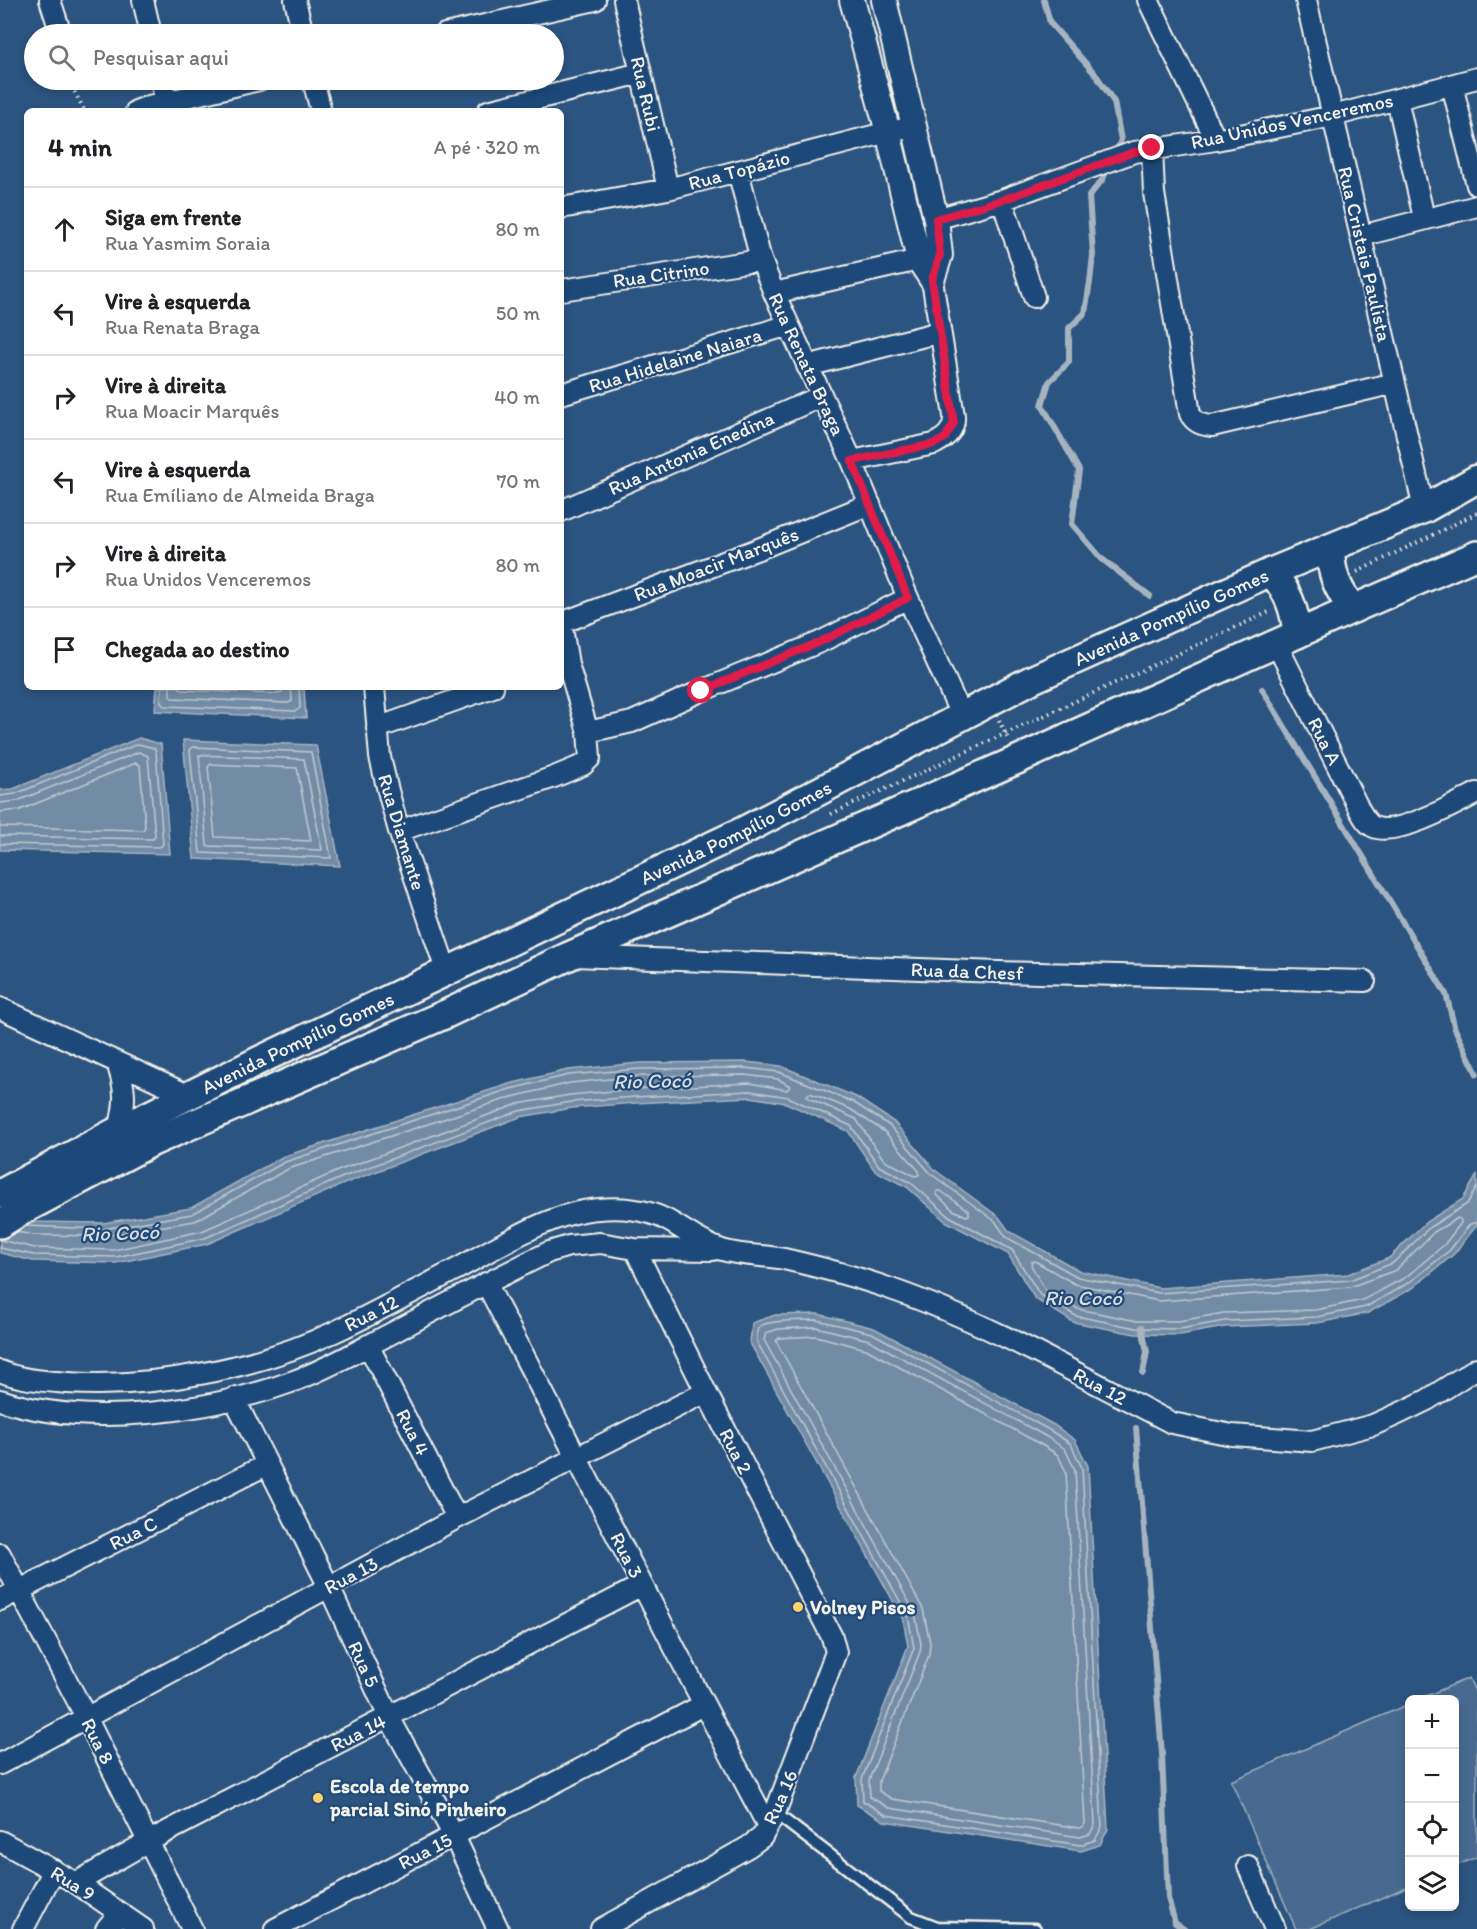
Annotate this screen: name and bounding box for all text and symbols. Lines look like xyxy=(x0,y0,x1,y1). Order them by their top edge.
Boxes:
search box xyxy=(24,24,564,90)
icon: search xyxy=(45,41,78,74)
text: Pesquisar aqui xyxy=(93,44,229,71)
street label: Rua Rubi xyxy=(626,54,666,134)
street label: Rua Unidos Venceremos xyxy=(1189,88,1395,154)
text: 4 min xyxy=(48,131,112,163)
route end xyxy=(1138,134,1164,160)
text: A pé · 320 m xyxy=(434,135,540,159)
street label: Rua Topázio xyxy=(686,145,792,195)
street label: Rua Cristais Paulista xyxy=(1333,164,1397,345)
text: Siga em frente xyxy=(105,204,241,231)
icon: ahead xyxy=(48,213,81,246)
text: 80 m xyxy=(495,217,540,241)
text: Rua Yasmim Soraia xyxy=(105,231,270,255)
street label: Rua Citrino xyxy=(611,255,711,293)
text: Vire à esquerda xyxy=(105,288,250,315)
street label: Rua Renata Braga xyxy=(763,289,851,440)
icon: left xyxy=(48,297,81,330)
text: 50 m xyxy=(496,301,540,325)
text: Rua Renata Braga xyxy=(105,315,260,339)
street label: Rua Hidelaine Naiara xyxy=(586,322,764,398)
text: Vire à direita xyxy=(105,372,226,399)
icon: right xyxy=(48,381,81,414)
text: 40 m xyxy=(494,385,540,409)
text: Rua Moacir Marquês xyxy=(105,399,280,423)
street label: Rua Antonia Enedina xyxy=(604,406,778,500)
text: Vire à esquerda xyxy=(105,456,250,483)
icon: left xyxy=(48,465,81,498)
text: 70 m xyxy=(496,469,540,493)
text: Rua Emíliano de Almeida Braga xyxy=(105,483,375,507)
street label: Rua Moacir Marquês xyxy=(630,521,802,606)
text: Vire à direita xyxy=(105,540,226,567)
icon: right xyxy=(48,549,81,582)
text: 80 m xyxy=(495,553,540,577)
street label: Avenida Pompílio Gomes xyxy=(1070,563,1272,671)
text: Rua Unidos Venceremos xyxy=(105,567,311,591)
icon: arrive xyxy=(48,633,81,666)
text: Chegada ao destino xyxy=(105,636,289,663)
route start xyxy=(687,677,713,703)
street label: Rua A xyxy=(1303,713,1347,769)
street label: Rua Diamante xyxy=(373,771,431,893)
street label: Avenida Pompílio Gomes xyxy=(636,775,836,890)
street label: Rua da Chesf xyxy=(910,957,1024,985)
street label: Avenida Pompílio Gomes xyxy=(197,986,398,1099)
water label: Rio Cocó xyxy=(613,1067,693,1094)
water label: Rio Cocó xyxy=(80,1219,161,1246)
water label: Rio Cocó xyxy=(1044,1285,1123,1310)
street label: Rua 12 xyxy=(340,1289,402,1337)
street label: Rua 12 xyxy=(1069,1362,1131,1410)
street label: Rua 4 xyxy=(391,1404,435,1460)
street label: Rua 2 xyxy=(714,1424,758,1478)
street label: Rua C xyxy=(105,1511,161,1555)
street label: Rua 3 xyxy=(605,1528,649,1582)
street label: Rua 13 xyxy=(320,1551,382,1599)
place label: Volney Pisos xyxy=(810,1595,916,1620)
marker: Volney Pisos xyxy=(791,1600,805,1614)
street label: Rua 5 xyxy=(343,1637,385,1691)
map controls xyxy=(1405,1695,1459,1911)
button: + xyxy=(1405,1695,1459,1749)
street label: Rua 14 xyxy=(326,1709,390,1757)
street label: Rua 8 xyxy=(76,1714,120,1768)
button: − xyxy=(1405,1749,1459,1803)
street label: Rua 16 xyxy=(757,1766,803,1828)
place label: Escola de tempo parcial Sinó Pinheiro xyxy=(329,1774,506,1822)
marker: Escola de tempo parcial Sinó Pinheiro xyxy=(311,1791,325,1805)
button: locate xyxy=(1405,1803,1459,1857)
street label: Rua 15 xyxy=(394,1827,456,1875)
button: layers xyxy=(1405,1857,1459,1911)
street label: Rua 9 xyxy=(46,1860,100,1906)

